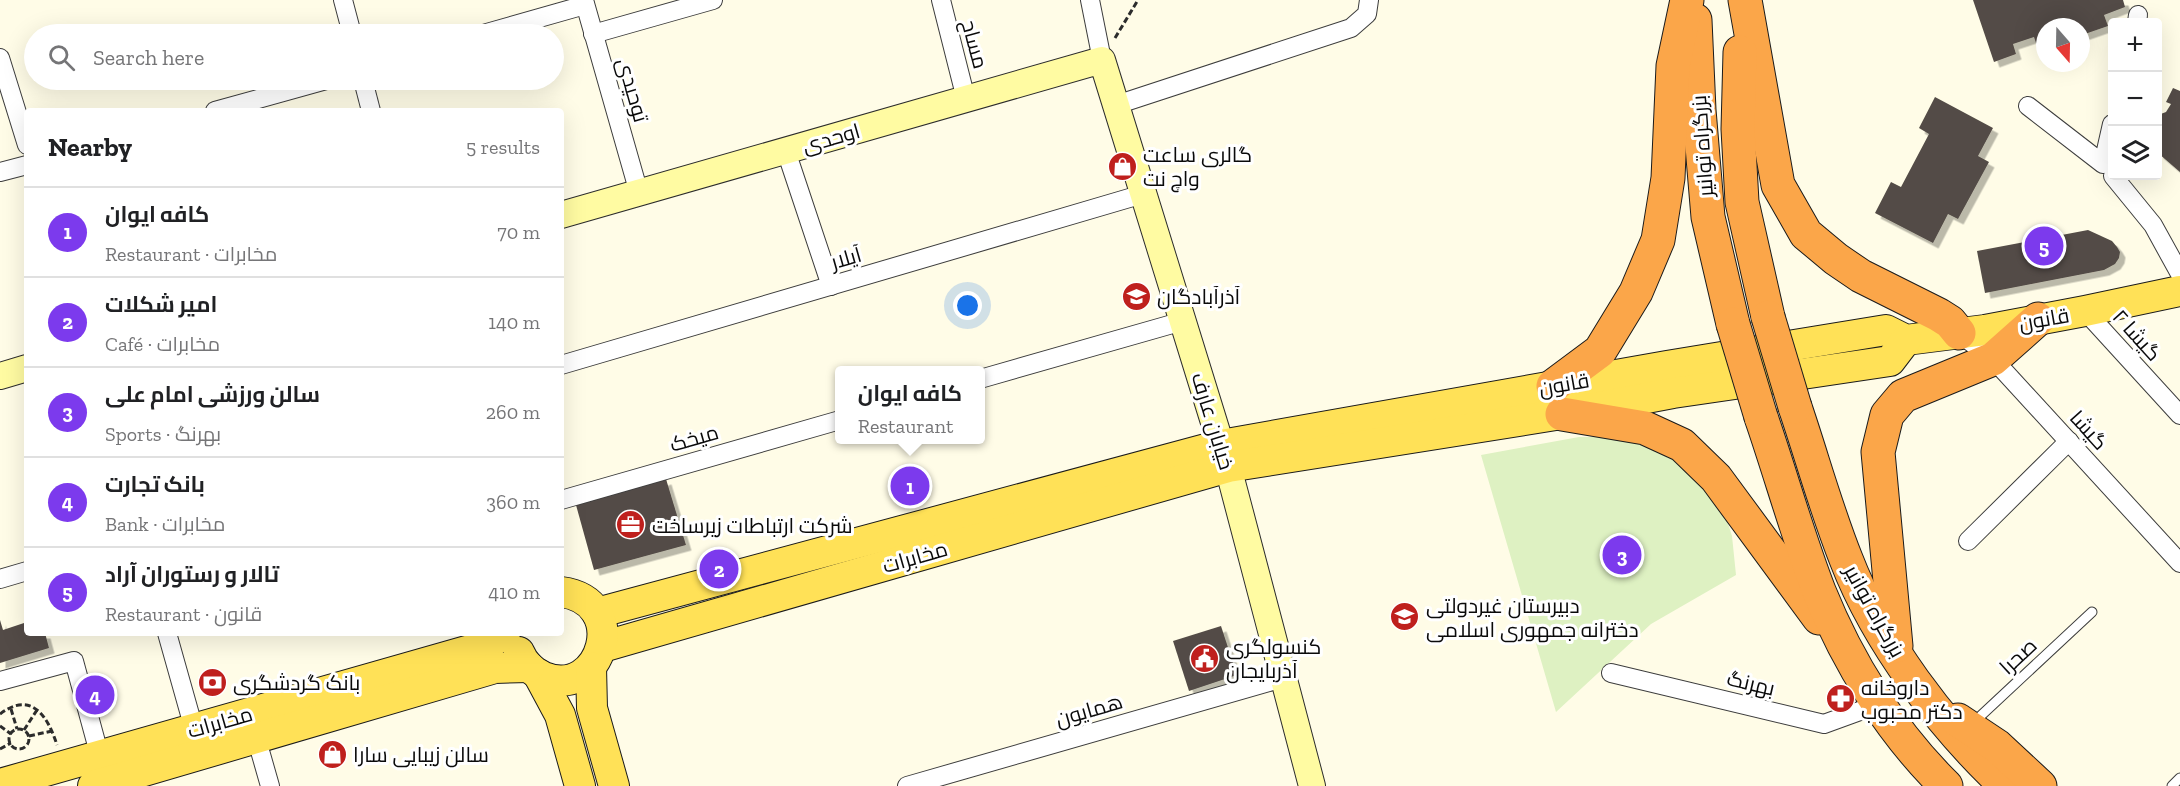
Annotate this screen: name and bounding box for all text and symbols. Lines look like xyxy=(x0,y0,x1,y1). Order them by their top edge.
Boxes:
street label: مساح xyxy=(955,17,994,72)
north arrow xyxy=(2036,18,2090,72)
map controls xyxy=(2108,18,2162,180)
button: + xyxy=(2108,18,2162,72)
search box xyxy=(24,24,564,90)
icon: search xyxy=(45,41,78,74)
text: Search here xyxy=(93,44,204,71)
street label: توحیدی xyxy=(611,55,654,126)
button: − xyxy=(2108,72,2162,126)
street label: بزرگراه توانیر xyxy=(1686,94,1718,199)
street label: اوحدی xyxy=(799,118,863,159)
button: layers xyxy=(2108,126,2162,180)
text: Nearby xyxy=(48,131,132,163)
text: 5 results xyxy=(466,135,540,159)
place label: گالری ساعت واچ نت xyxy=(1143,142,1252,193)
shop icon: گالری ساعت واچ نت xyxy=(1106,150,1138,182)
text: کافه ایوان xyxy=(105,201,209,228)
text: 1 xyxy=(63,220,72,244)
text: 70 m xyxy=(497,220,540,244)
pin: 5 xyxy=(2024,224,2064,268)
text: Restaurant · مخابرات xyxy=(105,242,277,266)
street label: آیلار xyxy=(827,242,865,275)
school or university icon: آذرآبادگان xyxy=(1120,280,1152,312)
place label: آذرآبادگان xyxy=(1157,284,1241,310)
text: امیر شکلات xyxy=(105,291,217,318)
your location xyxy=(953,291,982,320)
street label: قانون xyxy=(2017,302,2071,337)
street label: گیشا ۲ xyxy=(2107,304,2167,366)
text: 2 xyxy=(62,310,73,334)
text: 140 m xyxy=(488,310,540,334)
text: Café · مخابرات xyxy=(105,332,220,356)
popup xyxy=(835,366,985,444)
street label: قانون xyxy=(1537,367,1591,402)
street label: خیابان عارف xyxy=(1185,369,1240,473)
text: کافه ایوان xyxy=(858,380,962,407)
text: سالن ورزشی امام علی xyxy=(105,381,320,408)
text: 3 xyxy=(62,400,73,424)
text: 260 m xyxy=(486,400,540,424)
street label: گیشا xyxy=(2065,405,2113,455)
text: Restaurant xyxy=(858,414,953,438)
street label: میخک xyxy=(667,419,721,457)
text: Sports · بهرنگ xyxy=(105,422,221,446)
pin: 1 xyxy=(890,464,930,508)
text: بانک تجارت xyxy=(105,471,205,498)
text: 4 xyxy=(62,490,73,514)
text: 360 m xyxy=(486,490,540,514)
office icon: شرکت ارتباطات زیرساخت xyxy=(615,509,647,541)
text: Bank · مخابرات xyxy=(105,512,225,536)
place label: شرکت ارتباطات زیرساخت xyxy=(652,513,852,538)
pin: 3 xyxy=(1602,532,1642,578)
street label: مخابرات xyxy=(880,536,950,578)
pin: 2 xyxy=(700,546,738,592)
street label: بزرگراه توانیر xyxy=(1839,559,1911,662)
text: تالار و رستوران آراد xyxy=(105,561,279,588)
text: 5 xyxy=(62,580,73,604)
text: 410 m xyxy=(488,580,540,604)
place label: دبیرستان غیردولتی دخترانه جمهوری اسلامی xyxy=(1426,593,1639,643)
school or university icon: دبیرستان غیردولتی دخترانه جمهوری اسلامی xyxy=(1389,601,1421,633)
text: Restaurant · قانون xyxy=(105,602,262,626)
street label: صحرا xyxy=(1994,633,2042,679)
place label: کنسولگری آذربایجان xyxy=(1226,634,1321,684)
public building icon: کنسولگری آذربایجان xyxy=(1189,642,1221,674)
street label: بهرنگ xyxy=(1724,665,1777,702)
bank icon: بانک گردشگری xyxy=(196,666,228,698)
place label: بانک گردشگری xyxy=(233,670,360,696)
pin: 4 xyxy=(76,672,115,718)
place label: داروخانه دکتر محبوب xyxy=(1861,675,1963,724)
pharmacy icon: داروخانه دکتر محبوب xyxy=(1824,683,1856,715)
street label: همایون xyxy=(1052,688,1126,732)
street label: مخابرات xyxy=(185,701,255,743)
shop icon: سالن زیبایی سارا xyxy=(316,738,348,770)
place label: سالن زیبایی سارا xyxy=(353,742,489,768)

